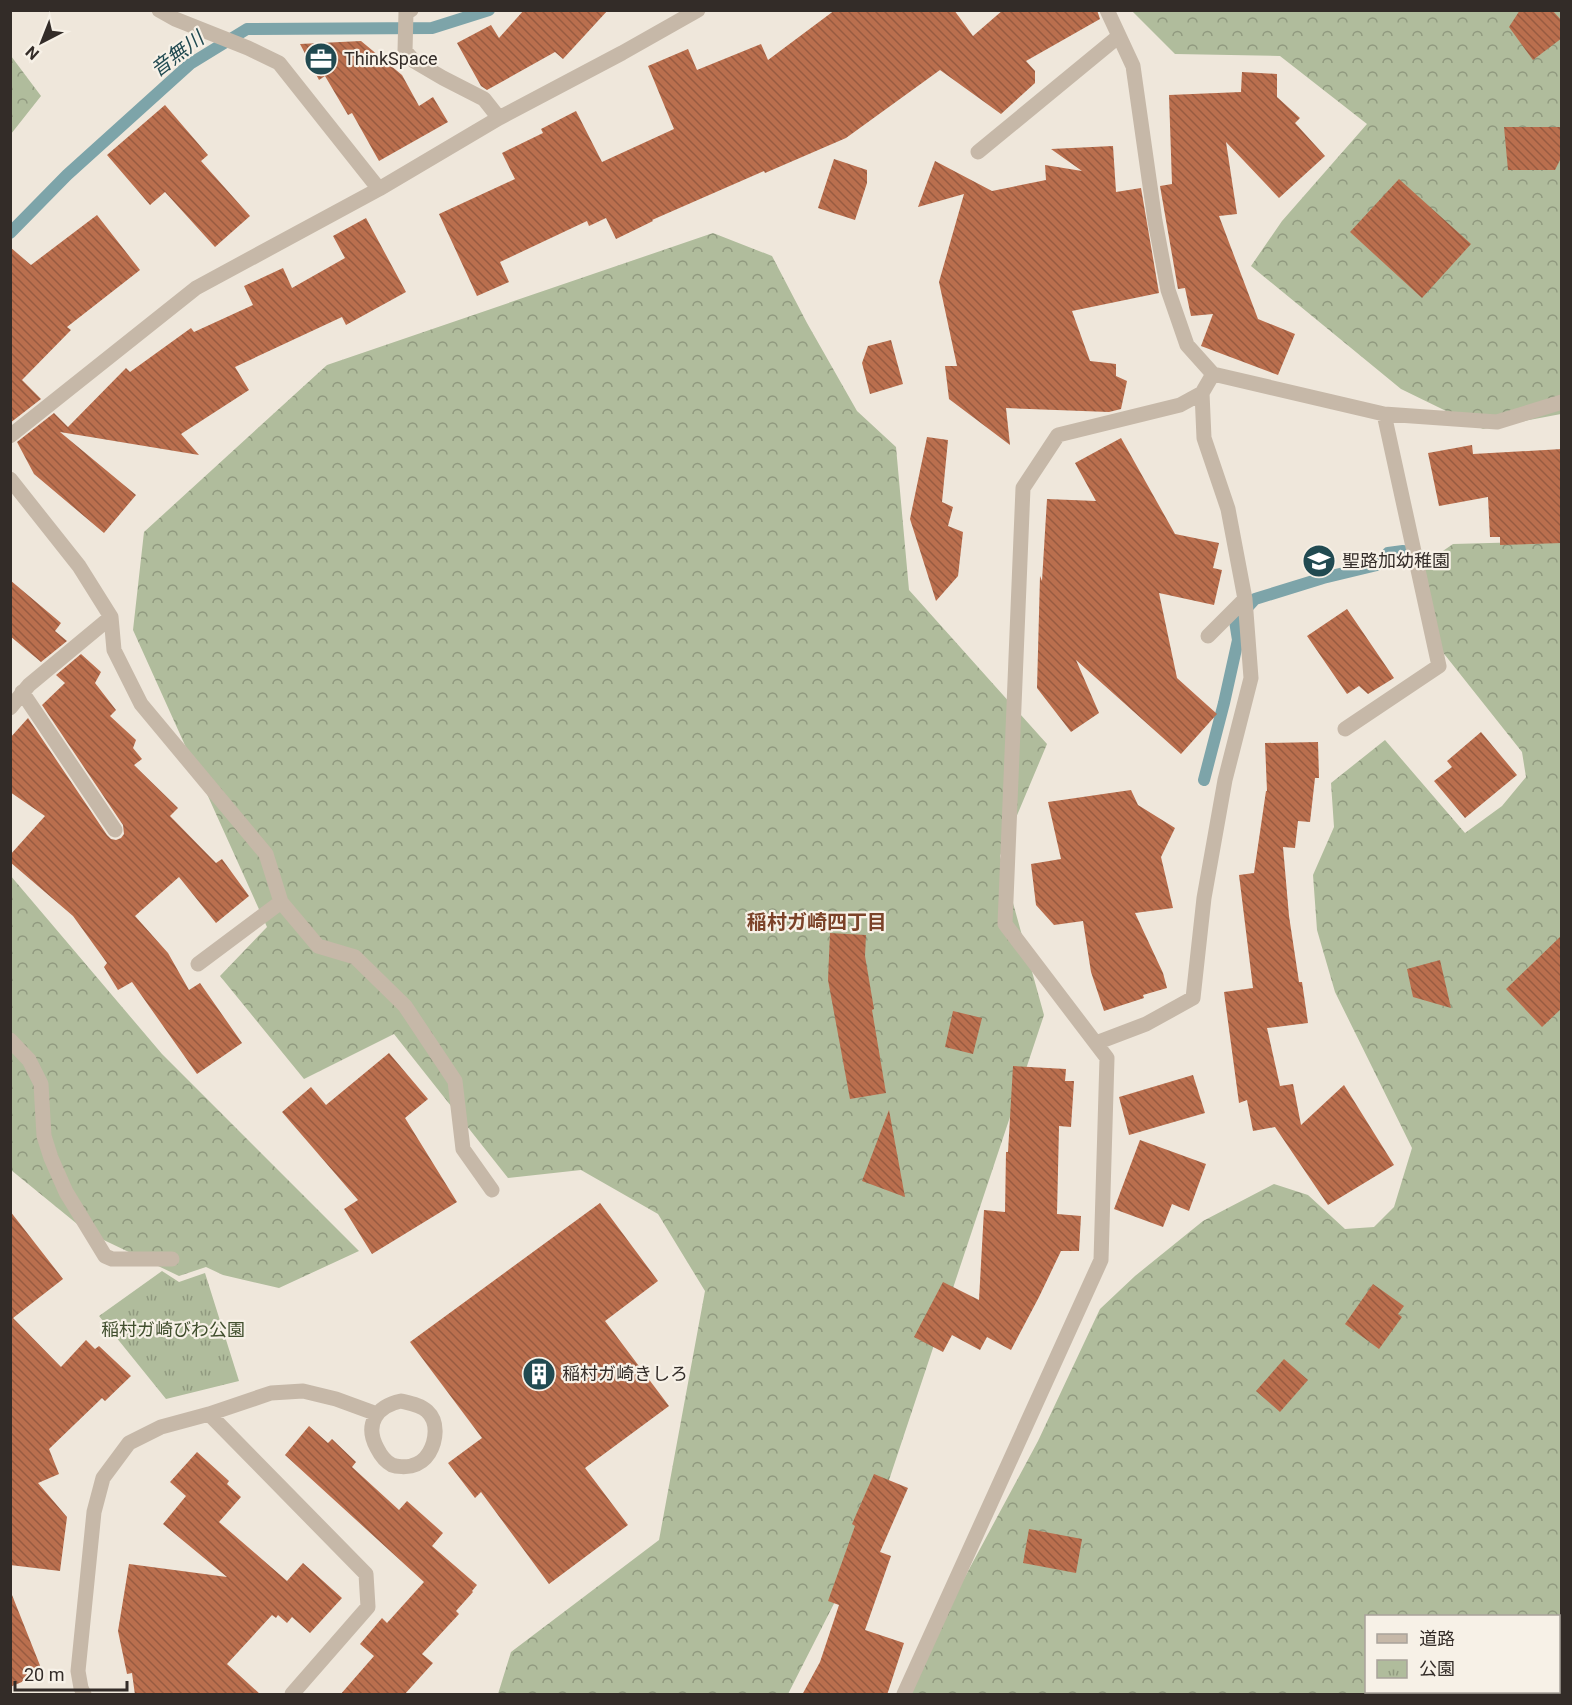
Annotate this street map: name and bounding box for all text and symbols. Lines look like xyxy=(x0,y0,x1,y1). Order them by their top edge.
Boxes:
north arrow xyxy=(12,12,72,72)
water label: 音無川 xyxy=(146,25,210,82)
office icon: ThinkSpace xyxy=(303,41,339,77)
text: N xyxy=(22,42,43,64)
place label: ThinkSpace xyxy=(344,48,438,69)
school or university icon: 聖路加幼稚園 xyxy=(1301,543,1337,579)
place label: 聖路加幼稚園 xyxy=(1342,550,1450,571)
district label: 稲村ガ崎四丁目 xyxy=(747,910,887,934)
park label: 稲村ガ崎びわ公園 xyxy=(101,1319,245,1340)
building icon: 稲村ガ崎きしろ xyxy=(521,1356,557,1392)
place label: 稲村ガ崎きしろ xyxy=(562,1363,688,1384)
legend xyxy=(1365,1615,1560,1693)
text: 道路 xyxy=(1419,1628,1455,1649)
scale bar xyxy=(15,1654,128,1692)
text: 公園 xyxy=(1419,1658,1455,1679)
text: 20 m xyxy=(24,1664,64,1685)

